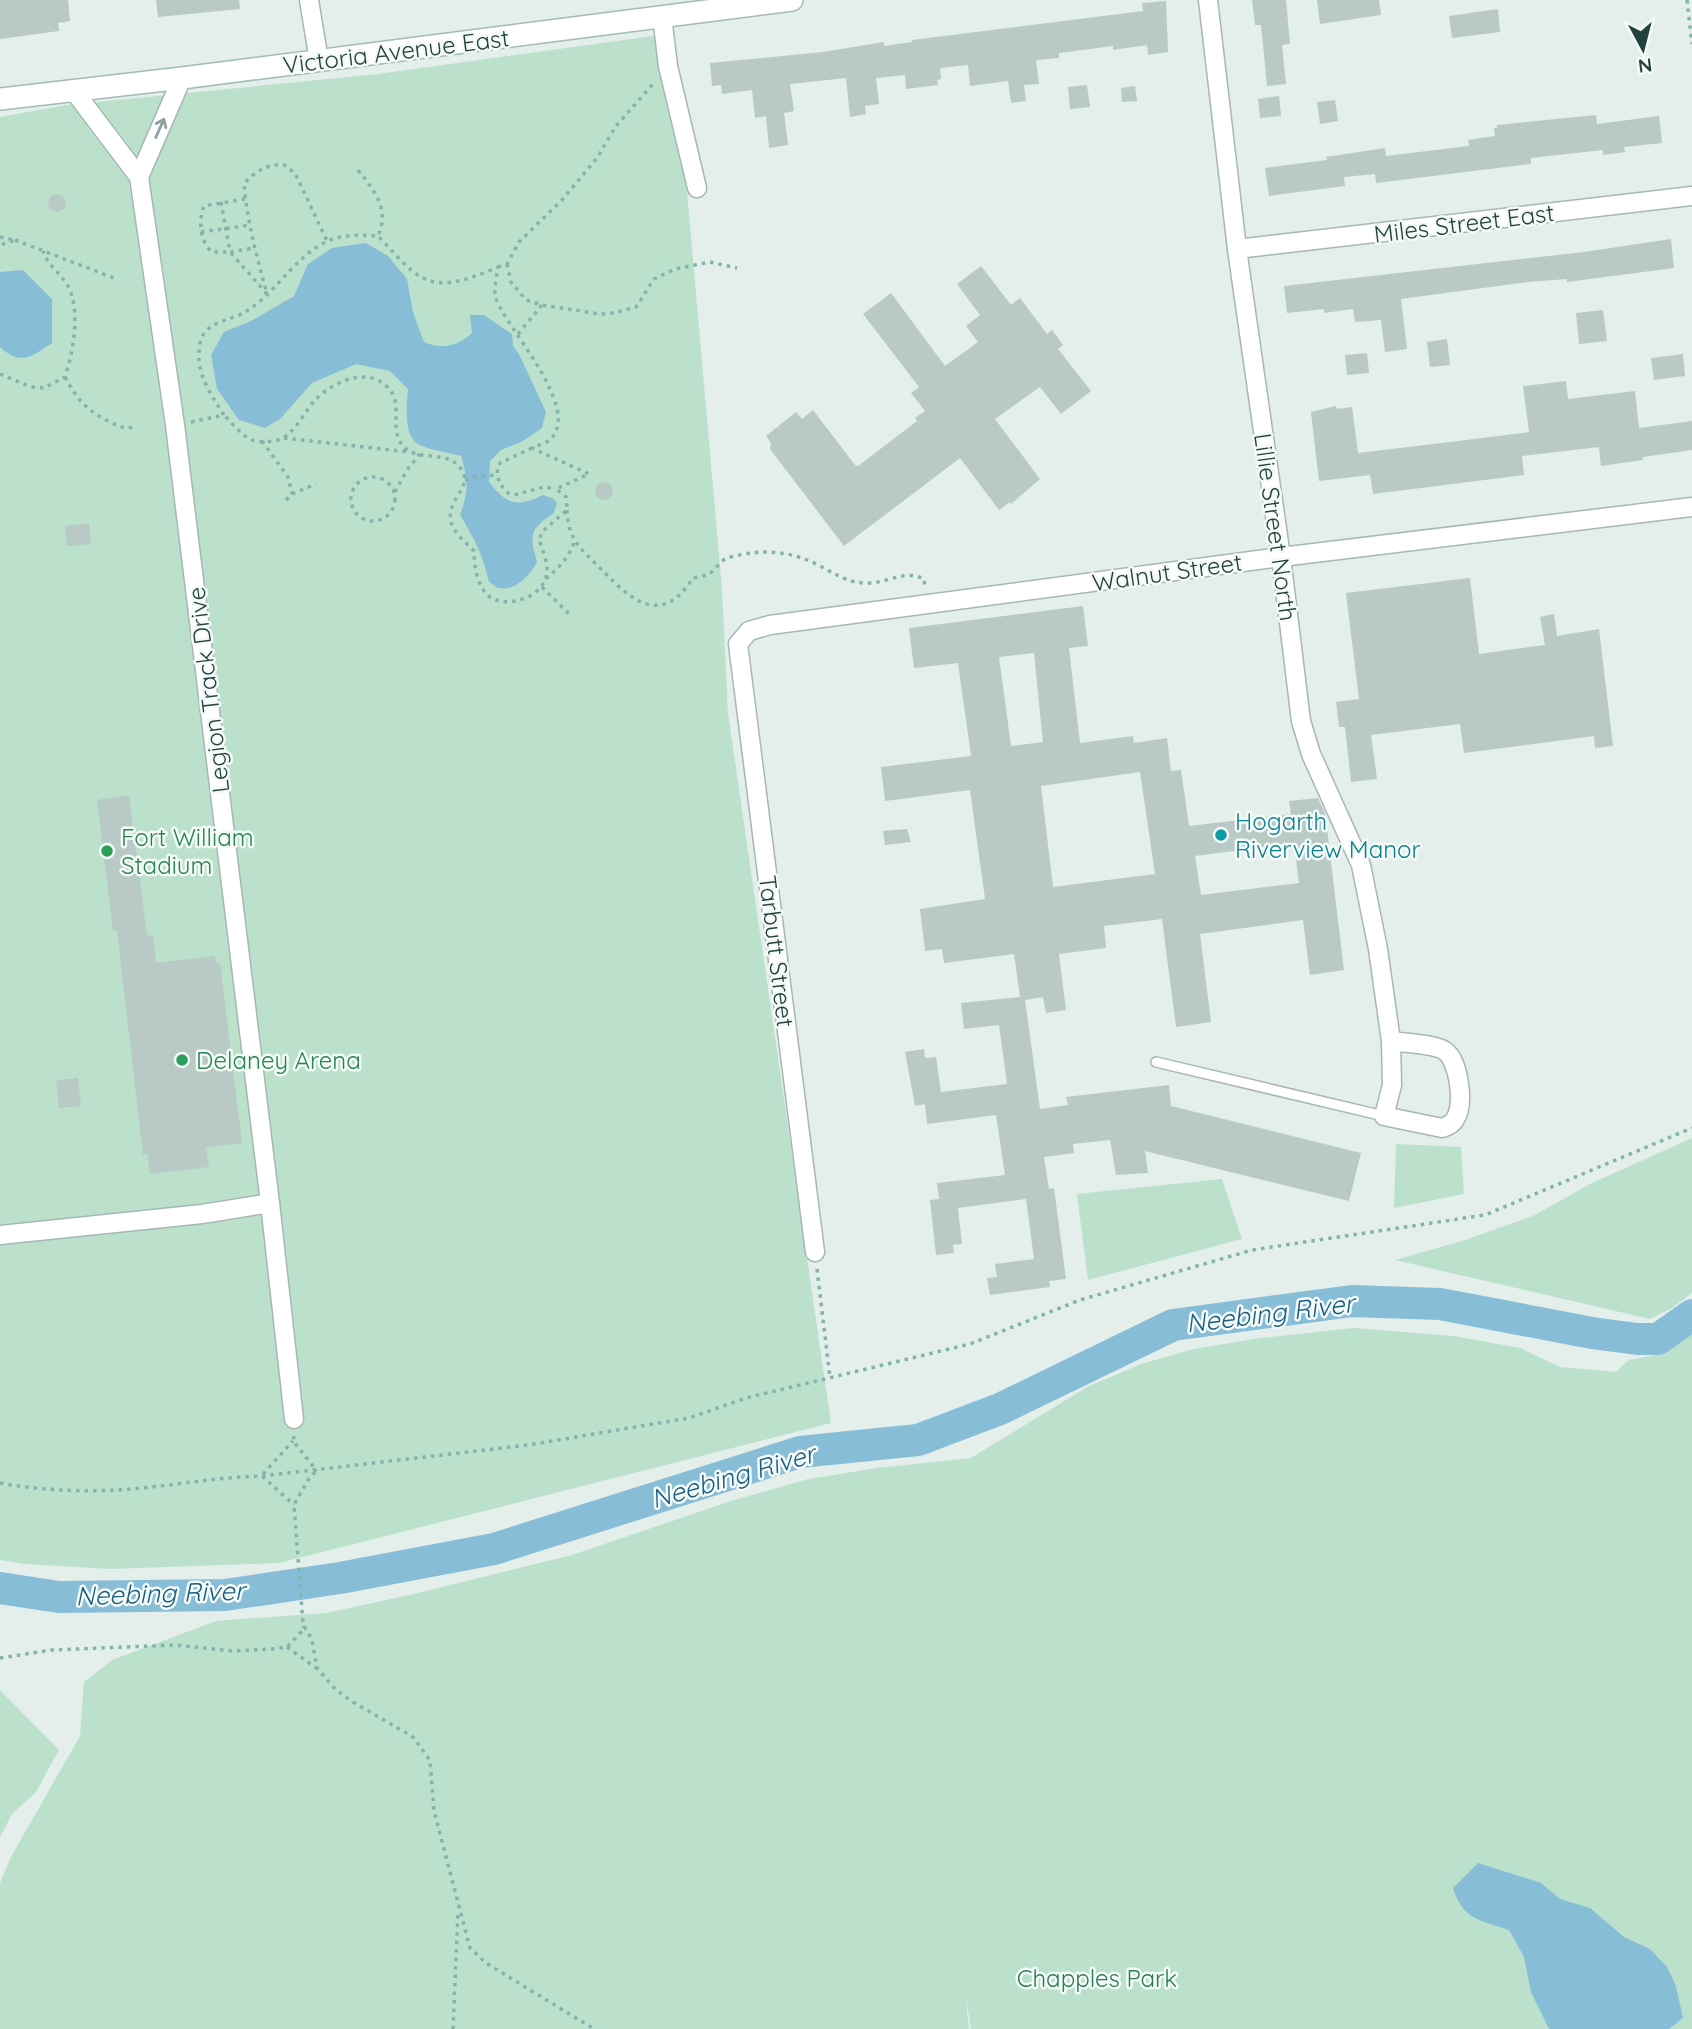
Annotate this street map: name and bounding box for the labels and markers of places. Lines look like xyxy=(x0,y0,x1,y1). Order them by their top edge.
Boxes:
place label: Hogarth Riverview Manor xyxy=(1235,806,1421,864)
place label: Fort William Stadium xyxy=(121,822,254,880)
marker: Hogarth Riverview Manor xyxy=(1213,827,1229,843)
marker: Fort William Stadium xyxy=(99,843,115,859)
place label: Delaney Arena xyxy=(196,1045,361,1075)
marker: Delaney Arena xyxy=(174,1052,190,1068)

